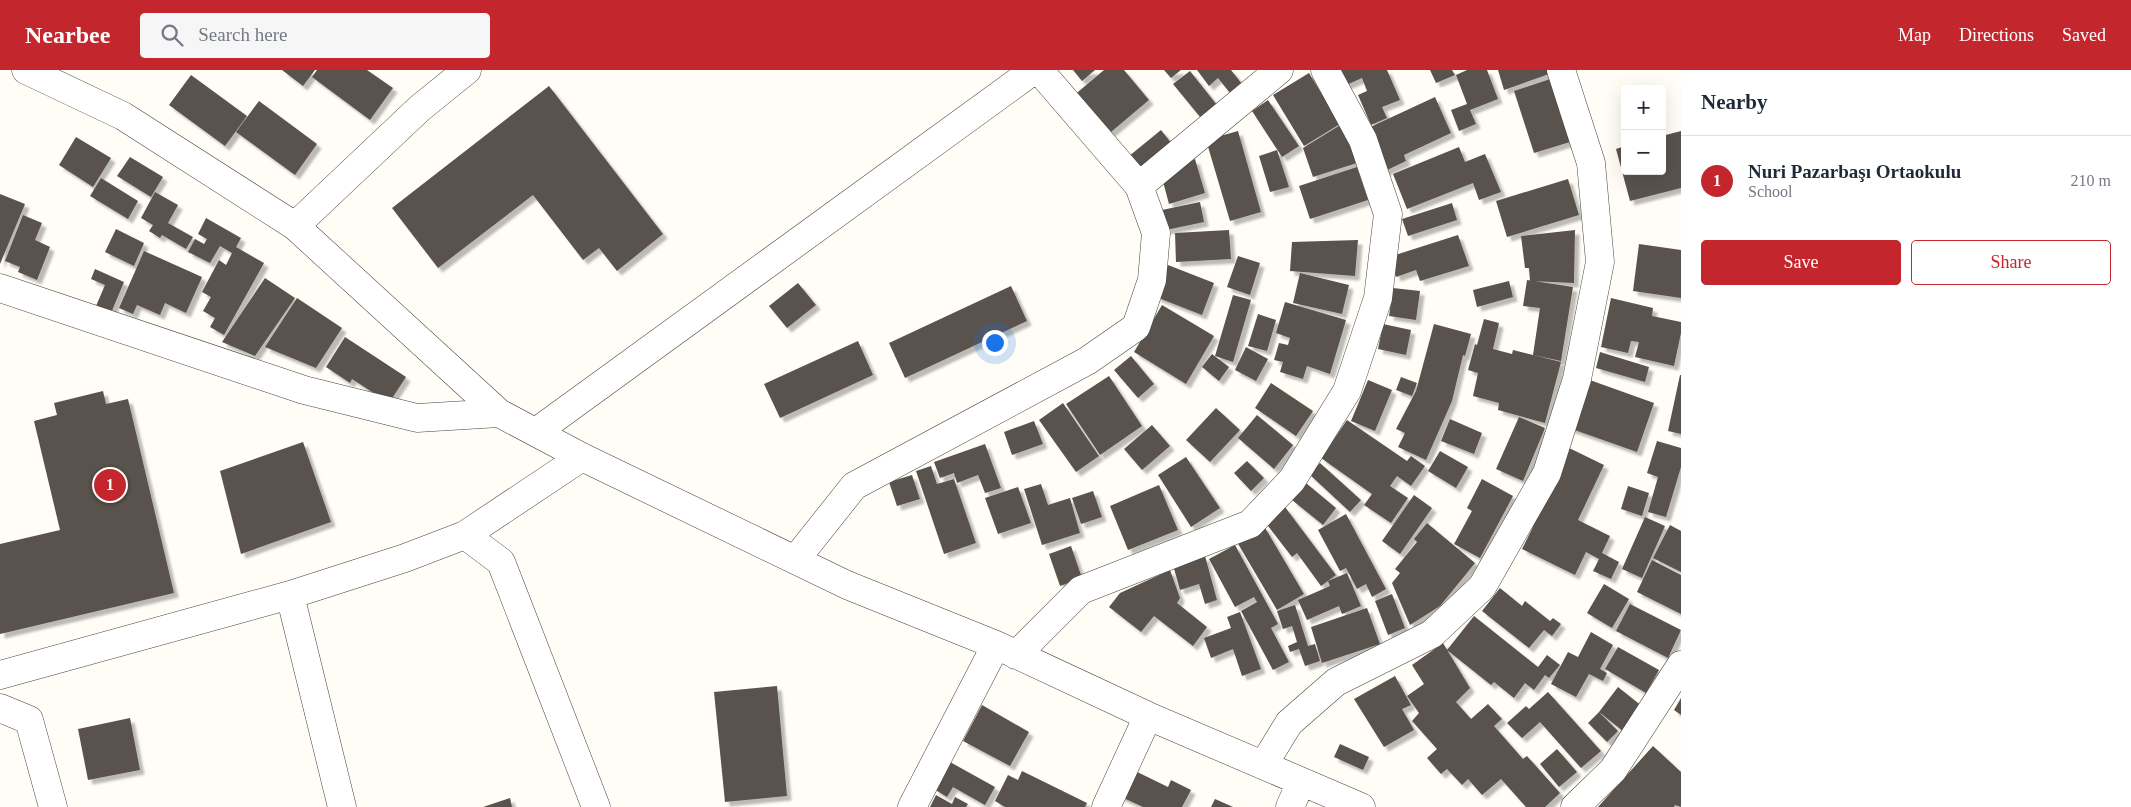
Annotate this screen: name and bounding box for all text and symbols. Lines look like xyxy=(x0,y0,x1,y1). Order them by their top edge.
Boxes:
search box xyxy=(140,13,490,58)
icon: search xyxy=(158,21,186,49)
text: Nearbee xyxy=(25,22,110,48)
text: Search here xyxy=(198,24,287,45)
text: Map xyxy=(1898,25,1931,45)
text: Directions xyxy=(1959,25,2034,45)
text: Saved xyxy=(2062,25,2106,45)
map controls xyxy=(1621,85,1666,175)
button: + xyxy=(1621,85,1666,130)
text: Nearby xyxy=(1701,90,1768,114)
button: − xyxy=(1621,130,1666,175)
text: Nuri Pazarbaşı Ortaokulu xyxy=(1748,161,1961,182)
text: 1 xyxy=(1713,172,1721,189)
text: 210 m xyxy=(2071,172,2111,189)
text: School xyxy=(1748,183,1792,200)
button: Save xyxy=(1701,240,1901,285)
button: Share xyxy=(1911,240,2111,285)
your location xyxy=(982,330,1008,356)
pin: 1 xyxy=(94,466,126,504)

